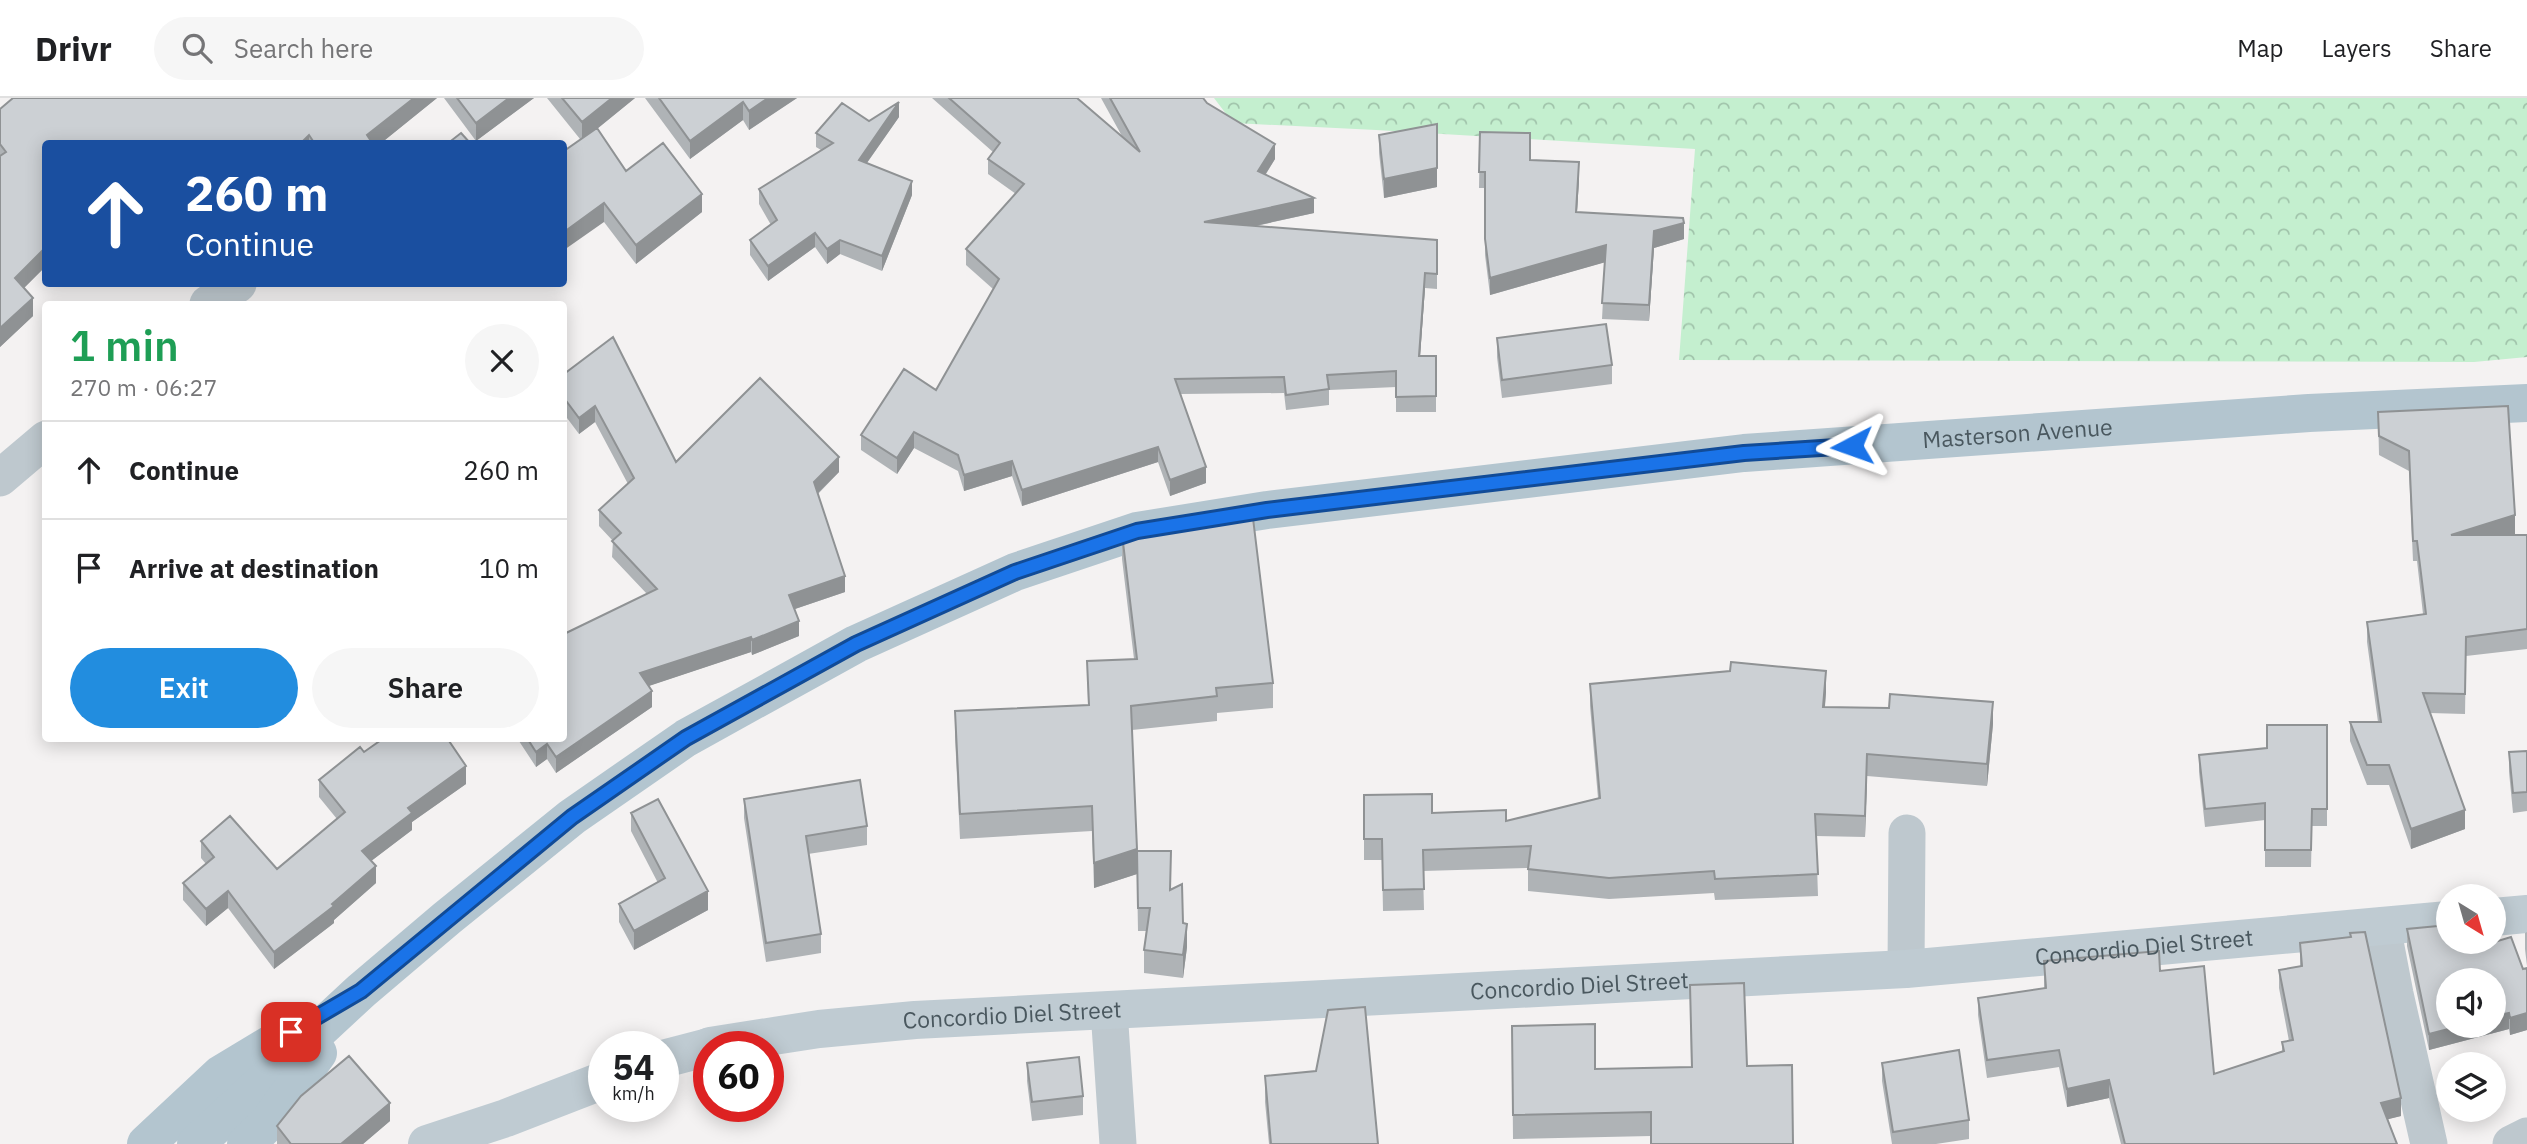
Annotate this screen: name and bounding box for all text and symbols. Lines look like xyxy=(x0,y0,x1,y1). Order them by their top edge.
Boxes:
search box xyxy=(154,17,644,80)
text: Drivr xyxy=(35,27,112,70)
icon: search xyxy=(178,29,216,67)
text: Search here xyxy=(234,31,373,65)
text: Map xyxy=(2237,32,2284,64)
text: Layers xyxy=(2322,32,2392,64)
text: Share xyxy=(2430,32,2492,64)
text: 260 m xyxy=(185,161,329,224)
icon: ahead xyxy=(70,168,161,259)
text: Continue xyxy=(185,223,314,265)
text: 1 min xyxy=(70,318,179,373)
button: close xyxy=(465,324,539,398)
text: 270 m · 06:27 xyxy=(70,372,217,402)
position arrow xyxy=(1815,409,1889,483)
street label: Masterson Avenue xyxy=(1921,411,2114,454)
icon: ahead xyxy=(70,451,108,489)
text: Continue xyxy=(129,453,239,487)
text: 260 m xyxy=(463,453,539,487)
icon: arrive xyxy=(70,549,108,587)
text: Arrive at destination xyxy=(129,551,379,585)
text: 10 m xyxy=(479,551,539,585)
button: Exit xyxy=(70,648,298,728)
button: Share xyxy=(312,648,539,728)
north arrow xyxy=(2436,884,2506,954)
map controls xyxy=(2436,884,2506,1122)
street label: Concordio Diel Street xyxy=(2033,922,2254,971)
street label: Concordio Diel Street xyxy=(1469,964,1689,1005)
button: sound xyxy=(2436,968,2506,1038)
street label: Concordio Diel Street xyxy=(901,993,1122,1035)
pin xyxy=(261,1002,321,1062)
icon: arrive xyxy=(272,1013,310,1051)
speed limit sign: 60 xyxy=(693,1031,784,1122)
text: 54 xyxy=(612,1044,655,1090)
button: layers xyxy=(2436,1052,2506,1122)
text: km/h xyxy=(612,1082,655,1105)

